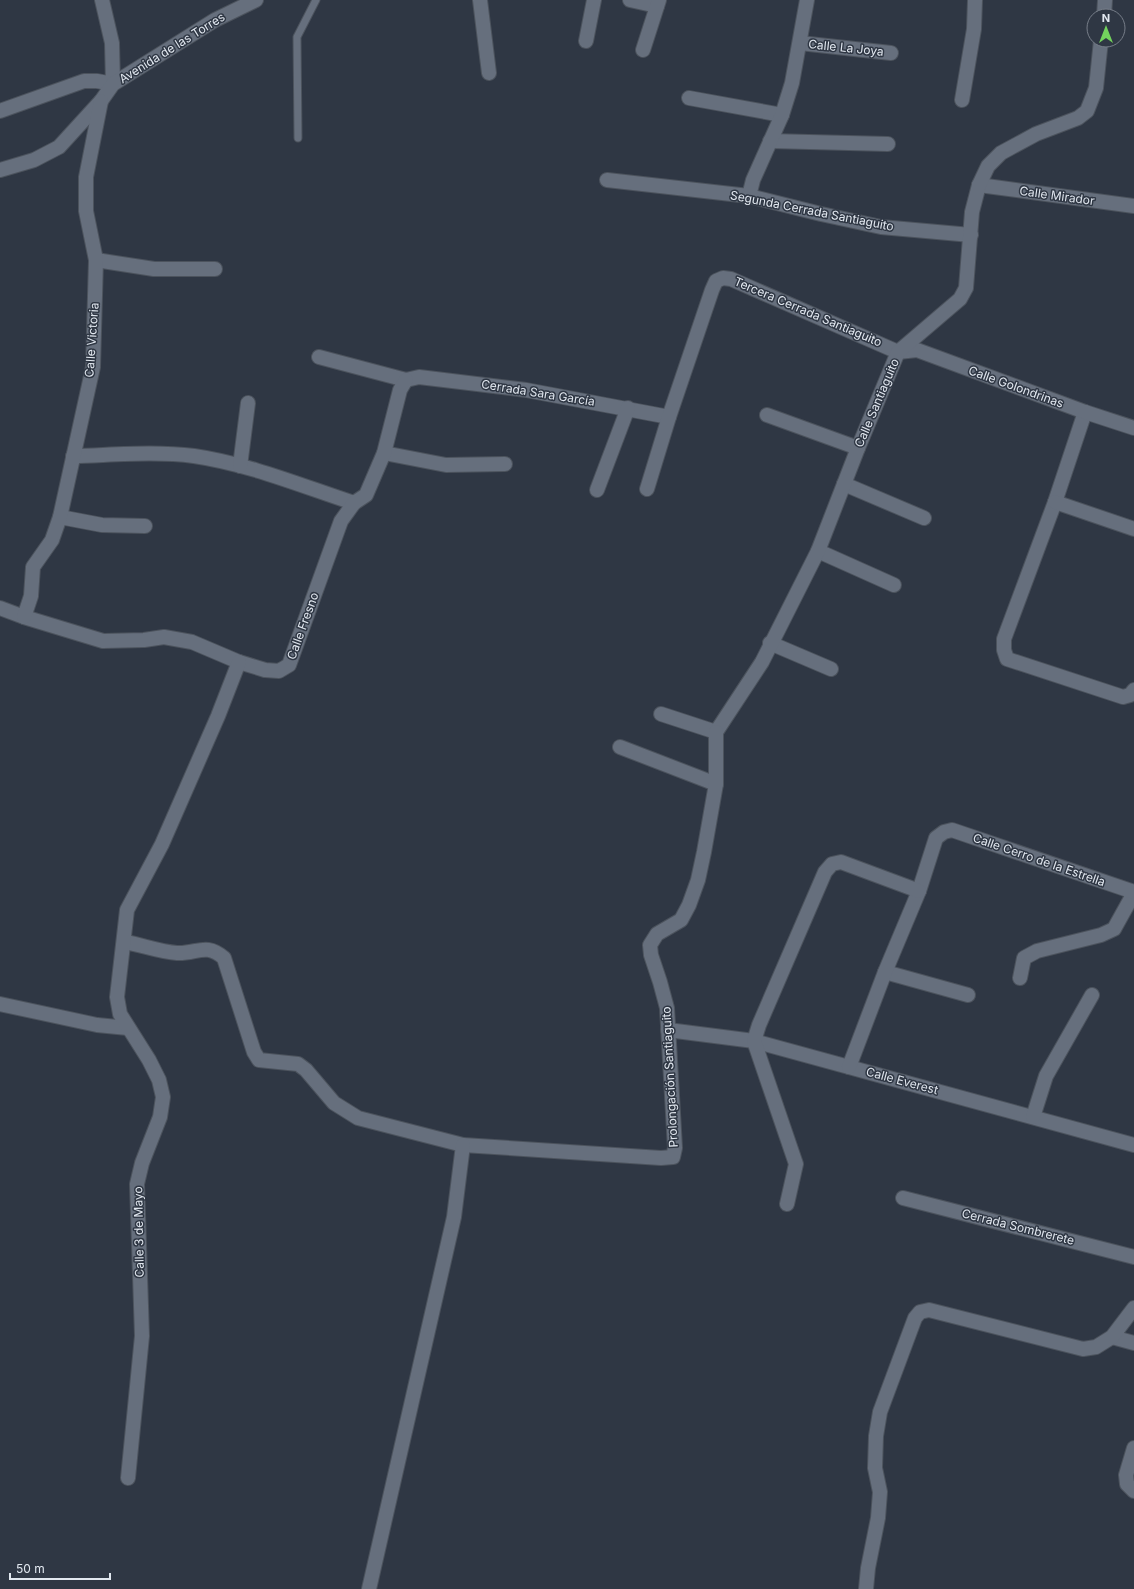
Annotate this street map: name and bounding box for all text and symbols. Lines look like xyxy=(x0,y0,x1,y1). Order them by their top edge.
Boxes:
north arrow xyxy=(1086,8,1126,48)
street label: Avenida de las Torres xyxy=(116,9,227,86)
text: N xyxy=(1102,11,1110,25)
street label: Calle La Joya xyxy=(808,36,885,59)
street label: Calle Mirador xyxy=(1019,183,1096,208)
street label: Segunda Cerrada Santiaguito xyxy=(729,187,895,234)
street label: Tercera Cerrada Santiaguito xyxy=(732,274,884,350)
street label: Calle Victoria xyxy=(81,302,102,378)
street label: Calle Santiaguito xyxy=(851,356,902,450)
street label: Calle Golondrinas xyxy=(967,362,1066,411)
street label: Cerrada Sara García xyxy=(480,376,596,409)
street label: Calle Fresno xyxy=(283,590,322,661)
street label: Calle Cerro de la Estrella xyxy=(971,830,1107,889)
street label: Prolongación Santiaguito xyxy=(658,1006,681,1148)
street label: Calle Everest xyxy=(864,1064,940,1097)
street label: Calle 3 de Mayo xyxy=(130,1186,147,1278)
street label: Cerrada Sombrerete xyxy=(960,1205,1076,1248)
scale bar xyxy=(10,1555,110,1581)
text: 50 m xyxy=(16,1561,45,1576)

